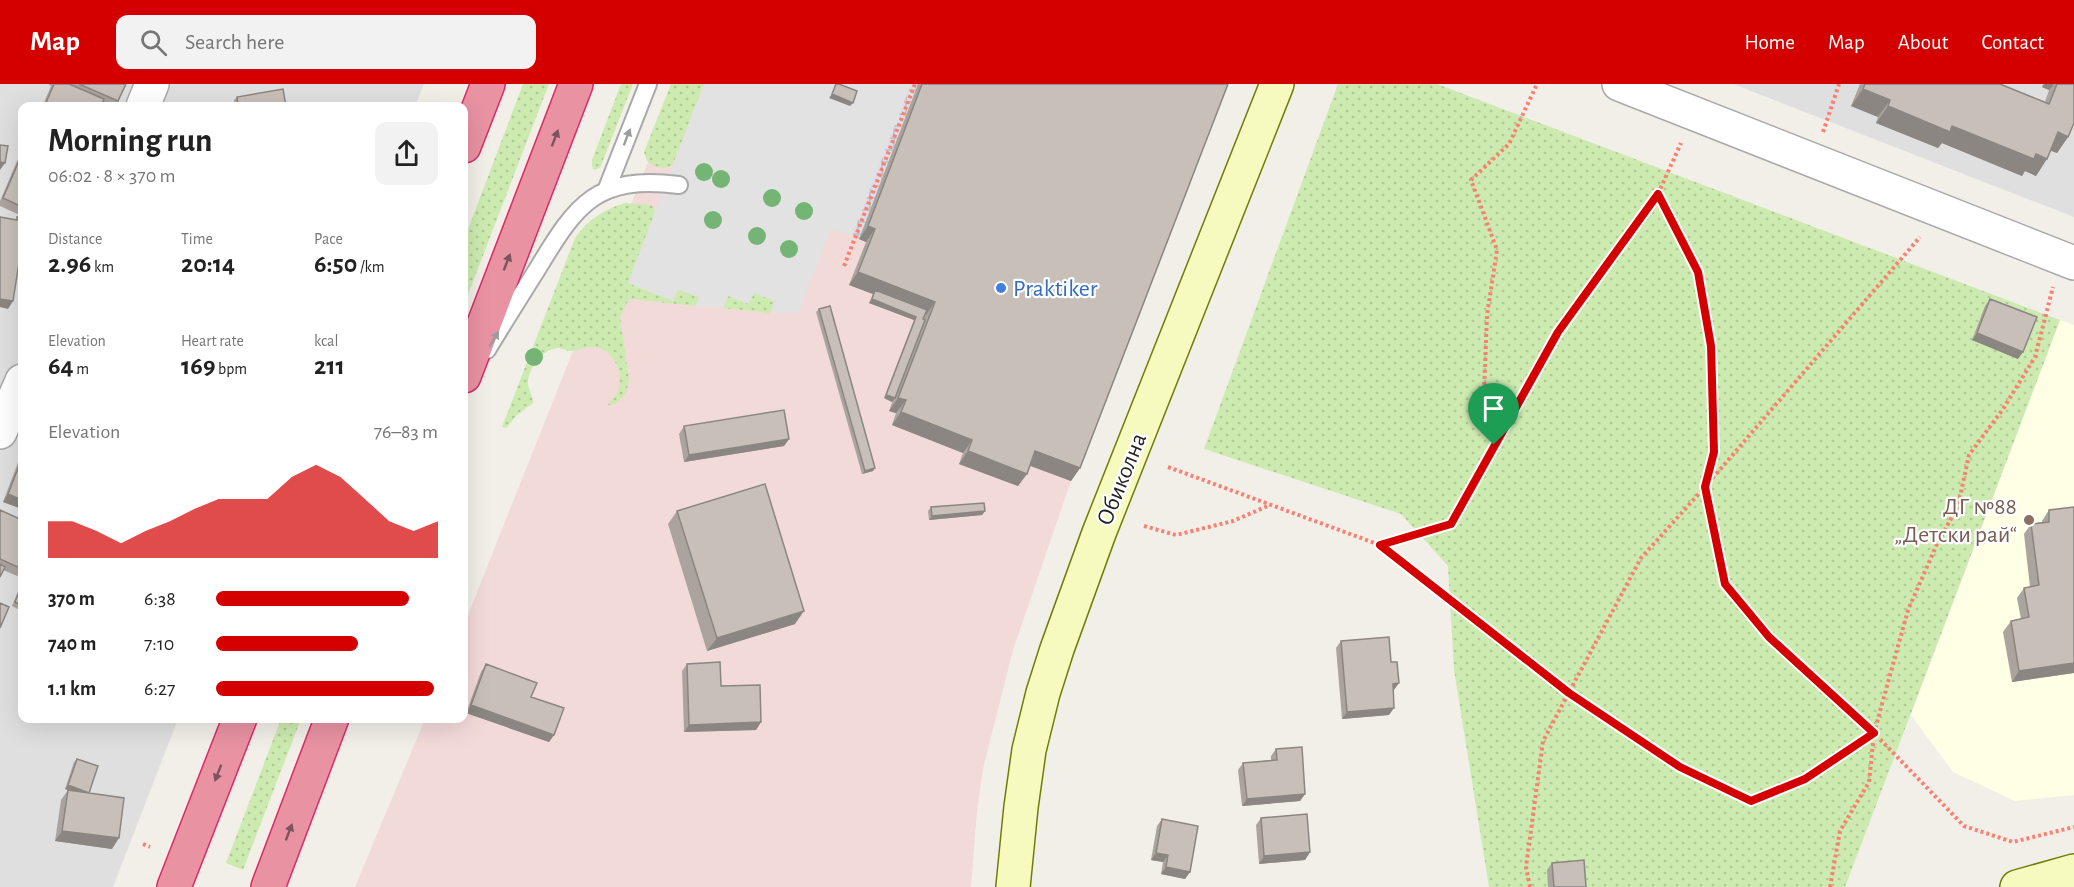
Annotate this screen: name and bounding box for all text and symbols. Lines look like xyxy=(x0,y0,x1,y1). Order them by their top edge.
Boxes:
search box xyxy=(116,15,536,69)
icon: search xyxy=(137,26,170,59)
text: Map xyxy=(30,28,80,56)
text: Search here xyxy=(185,31,284,53)
text: Home xyxy=(1744,32,1795,53)
text: Map xyxy=(1828,32,1865,53)
text: About xyxy=(1898,32,1948,53)
text: Contact xyxy=(1981,32,2044,53)
button: share xyxy=(375,122,438,185)
text: Morning run xyxy=(48,125,212,158)
one-way arrow xyxy=(622,128,632,146)
one-way arrow xyxy=(551,129,560,147)
text: 06:02 · 8 × 370 m xyxy=(48,166,176,186)
text: Distance xyxy=(48,231,102,247)
text: Time xyxy=(181,231,213,247)
text: Pace xyxy=(314,231,343,247)
text: 2.96 xyxy=(48,251,91,277)
text: 20:14 xyxy=(181,251,235,277)
text: 6:50 xyxy=(314,251,357,277)
one-way arrow xyxy=(503,253,512,271)
text: km xyxy=(91,259,114,275)
text: /km xyxy=(357,259,385,275)
place label: Praktiker xyxy=(1013,277,1098,301)
marker: Praktiker xyxy=(994,281,1008,295)
one-way arrow xyxy=(489,331,500,347)
text: Elevation xyxy=(48,333,106,349)
text: Heart rate xyxy=(181,333,244,349)
text: kcal xyxy=(314,333,338,349)
text: 64 xyxy=(48,353,74,379)
text: 169 xyxy=(181,353,215,379)
text: 211 xyxy=(314,353,345,379)
text: m xyxy=(74,361,89,377)
text: bpm xyxy=(215,361,247,377)
pin xyxy=(1468,383,1519,445)
icon: arrive xyxy=(1477,392,1510,425)
text: Elevation xyxy=(48,422,120,442)
text: 76–83 m xyxy=(374,422,438,442)
street label: Обиколна xyxy=(1093,430,1151,529)
place label: ДГ №88 „Детски рай“ xyxy=(1894,495,2017,547)
marker: ДГ №88 „Детски рай“ xyxy=(2022,513,2036,527)
text: 370 m xyxy=(48,589,95,609)
text: 6:38 xyxy=(144,589,176,609)
text: 740 m xyxy=(48,634,96,654)
text: 7:10 xyxy=(144,634,174,654)
text: 1.1 km xyxy=(48,679,96,699)
text: 6:27 xyxy=(144,679,175,699)
one-way arrow xyxy=(213,764,222,782)
one-way arrow xyxy=(284,823,294,841)

